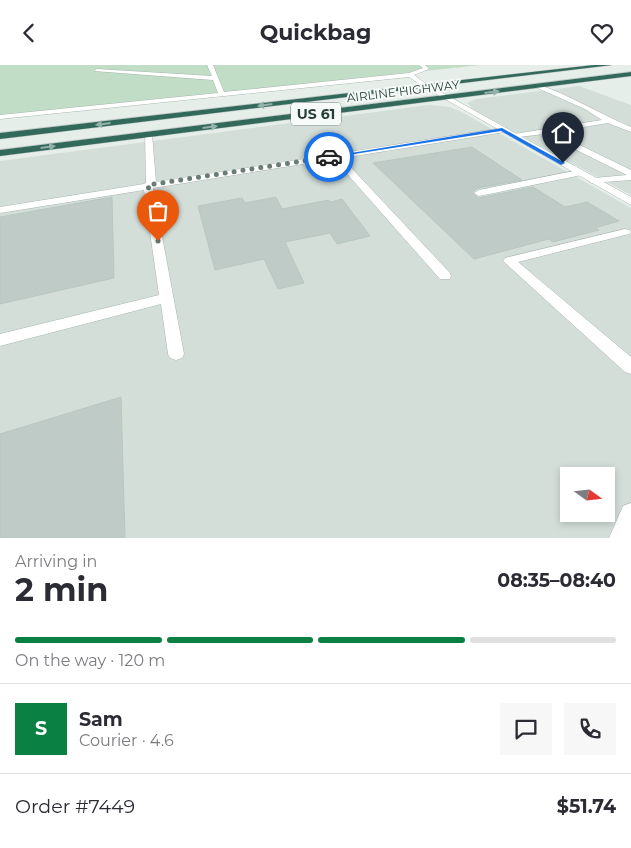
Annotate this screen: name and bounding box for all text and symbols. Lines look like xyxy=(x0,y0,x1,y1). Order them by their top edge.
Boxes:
icon: back xyxy=(15,19,43,47)
text: Quickbag xyxy=(260,19,371,46)
icon: heart xyxy=(588,19,616,47)
street label: AIRLINE HIGHWAY xyxy=(346,77,461,105)
one-way arrow xyxy=(485,87,501,95)
one-way arrow xyxy=(256,101,272,109)
road number: US 61 xyxy=(291,103,341,126)
pin xyxy=(542,112,584,163)
icon: home xyxy=(549,119,577,147)
one-way arrow xyxy=(95,120,111,128)
one-way arrow xyxy=(202,123,218,131)
courier xyxy=(304,132,354,182)
one-way arrow xyxy=(41,143,57,151)
icon: car xyxy=(315,143,343,171)
pin xyxy=(137,190,179,241)
icon: bag xyxy=(144,197,172,225)
north arrow xyxy=(560,467,615,523)
map controls xyxy=(560,467,615,522)
text: Arriving in xyxy=(15,552,97,571)
text: 08:35–08:40 xyxy=(497,569,616,592)
text: 2 min xyxy=(15,570,108,609)
text: On the way · 120 m xyxy=(15,651,165,670)
button: chat xyxy=(500,703,552,755)
button: phone xyxy=(564,703,616,755)
text: Sam xyxy=(79,708,123,731)
text: S xyxy=(35,717,47,740)
text: Courier · 4.6 xyxy=(79,731,174,750)
text: Order #7449 xyxy=(15,795,135,818)
text: $51.74 xyxy=(557,795,616,818)

